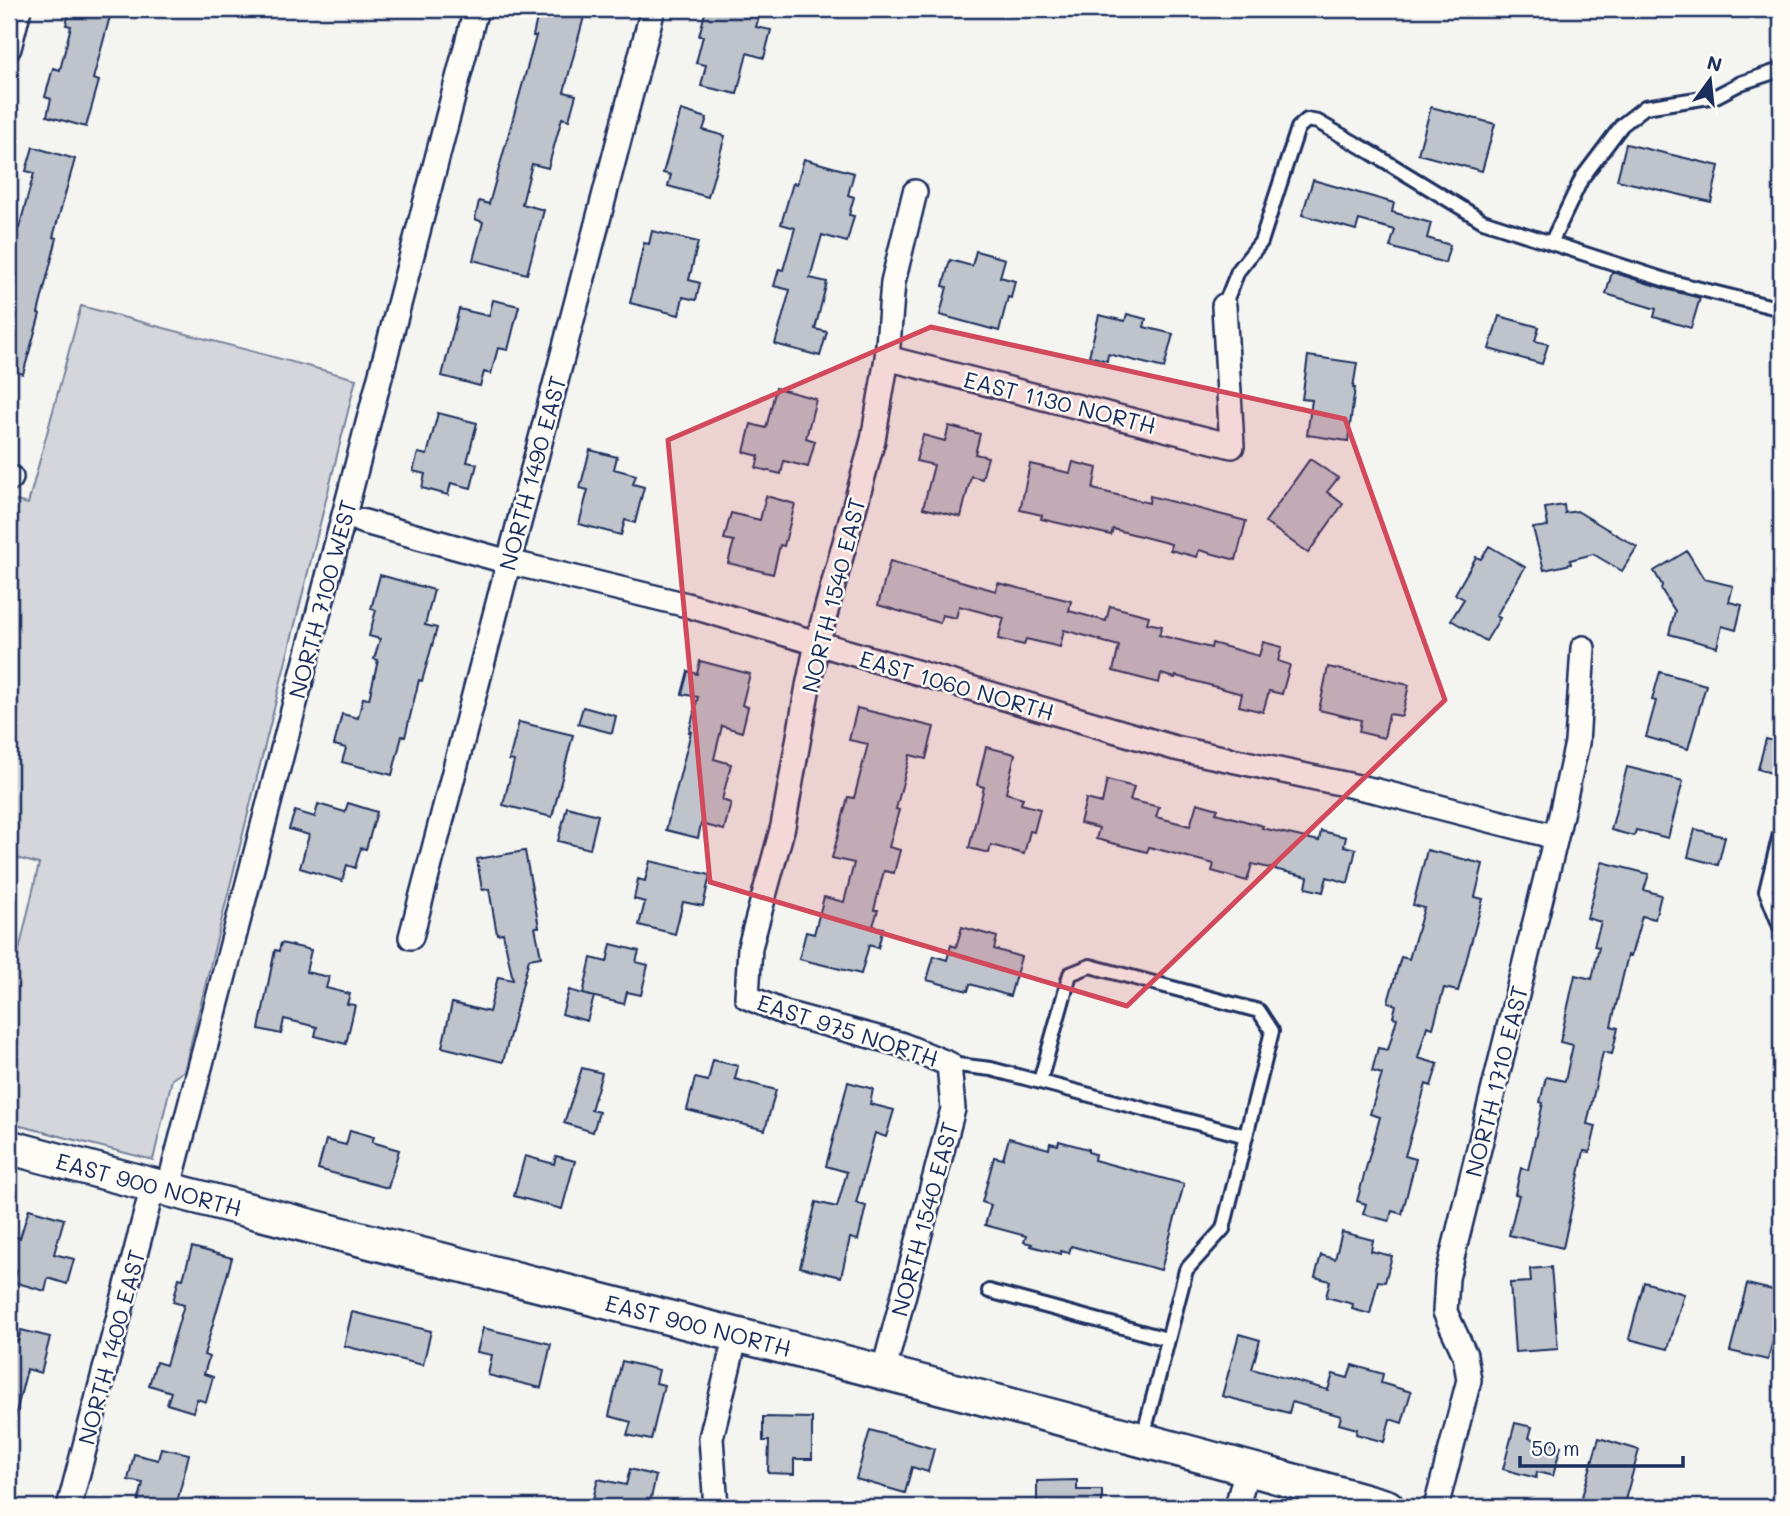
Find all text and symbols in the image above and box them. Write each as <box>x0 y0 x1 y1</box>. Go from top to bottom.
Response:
north arrow <box>1674 46 1744 116</box>
text: N <box>1704 49 1725 77</box>
street label: EAST 1130 NORTH <box>961 364 1159 440</box>
street label: NORTH 1490 EAST <box>492 372 572 574</box>
street label: NORTH 1540 EAST <box>794 494 872 696</box>
street label: NORTH 7100 WEST <box>281 496 363 702</box>
street label: EAST 1060 NORTH <box>856 643 1058 727</box>
street label: NORTH 1710 EAST <box>1458 982 1534 1180</box>
street label: EAST 975 NORTH <box>754 987 942 1073</box>
street label: NORTH 1540 EAST <box>884 1118 964 1320</box>
street label: EAST 900 NORTH <box>53 1145 245 1223</box>
street label: NORTH 1400 EAST <box>71 1246 151 1448</box>
street label: EAST 900 NORTH <box>602 1287 795 1363</box>
scale bar <box>1520 1425 1683 1469</box>
text: 50 m <box>1531 1434 1580 1461</box>

